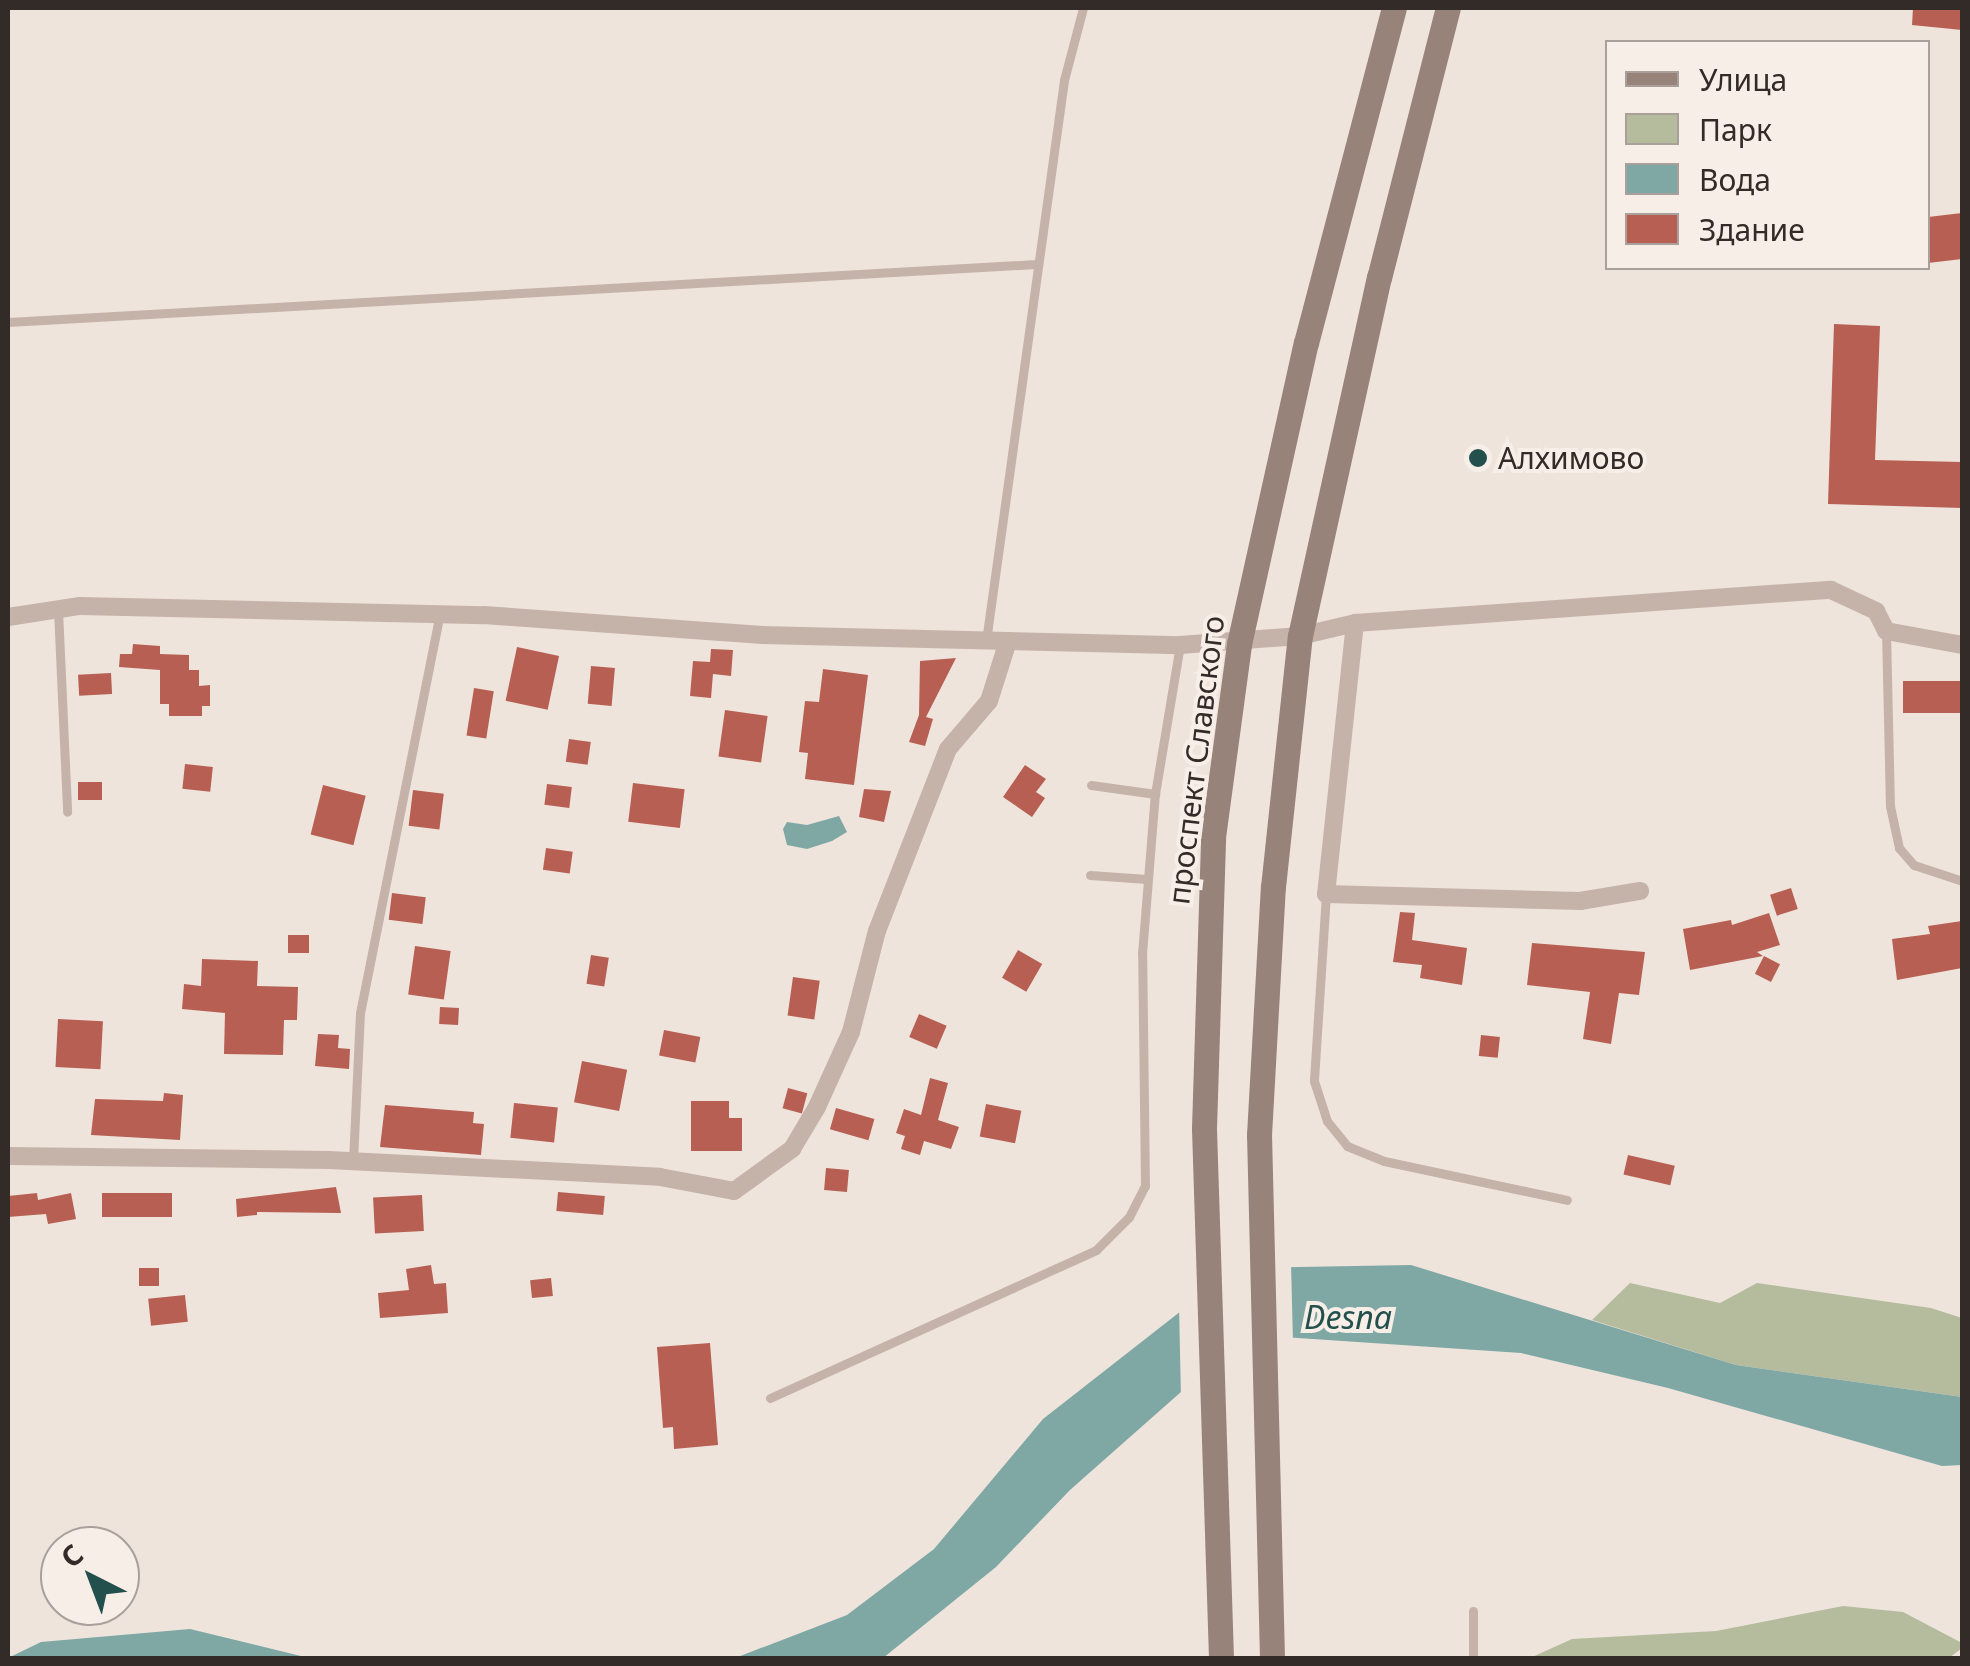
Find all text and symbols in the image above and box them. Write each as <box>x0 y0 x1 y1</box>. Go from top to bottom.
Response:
legend <box>1605 40 1930 270</box>
text: Улица <box>1699 59 1787 100</box>
text: Парк <box>1699 109 1772 150</box>
text: Вода <box>1699 159 1771 200</box>
text: Здание <box>1699 209 1805 250</box>
place label: Алхимово <box>1498 440 1644 476</box>
marker: Алхимово <box>1467 447 1489 469</box>
street label: проспект Славского <box>1160 614 1232 906</box>
water label: Desna <box>1304 1298 1392 1336</box>
north arrow <box>40 1526 140 1626</box>
text: С <box>52 1535 91 1575</box>

